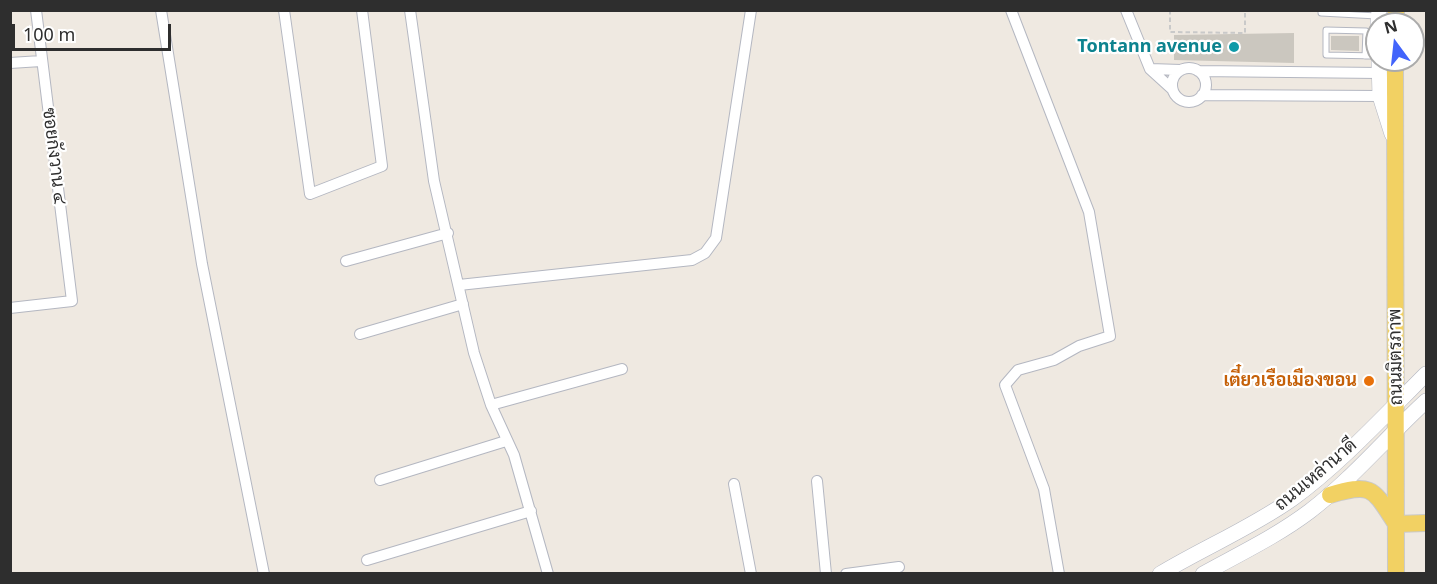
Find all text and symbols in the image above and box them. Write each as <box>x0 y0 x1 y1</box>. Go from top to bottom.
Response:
scale bar <box>15 12 174 50</box>
north arrow <box>1365 12 1425 72</box>
text: N <box>1382 14 1400 39</box>
text: 100 m <box>23 22 75 46</box>
place label: Tontann avenue <box>1077 36 1222 58</box>
marker: Tontann avenue <box>1227 40 1241 54</box>
street label: ซอยกังวาน ๔ <box>37 107 71 205</box>
street label: ถนนมิตรภาพ <box>1384 308 1408 406</box>
place label: เตี๋ยวเรือเมืองขอน <box>1223 370 1357 392</box>
marker: เตี๋ยวเรือเมืองขอน <box>1362 374 1376 388</box>
street label: ถนนเหล่านาดี <box>1271 434 1361 516</box>

